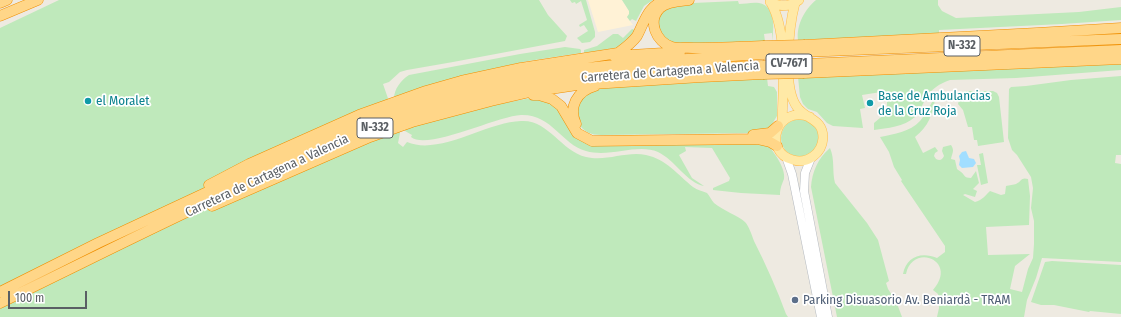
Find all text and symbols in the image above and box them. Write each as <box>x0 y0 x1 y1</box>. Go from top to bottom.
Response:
road number: N-332 <box>944 36 980 56</box>
road number: CV-7671 <box>766 54 812 74</box>
street label: Carretera de Cartagena a Valencia <box>580 58 760 86</box>
place label: Base de Ambulancias de la Cruz Roja <box>878 88 991 119</box>
place label: el Moralet <box>96 93 149 109</box>
marker: el Moralet <box>83 96 93 106</box>
marker: Base de Ambulancias de la Cruz Roja <box>865 98 875 108</box>
road number: N-332 <box>357 118 393 138</box>
street label: Carretera de Cartagena a Valencia <box>183 131 351 221</box>
scale bar <box>10 283 89 309</box>
text: 100 m <box>15 291 44 305</box>
place label: Parking Disuasorio Av. Beniardà - TRAM <box>803 292 1010 308</box>
marker: Parking Disuasorio Av. Beniardà - TRAM <box>790 295 800 305</box>

